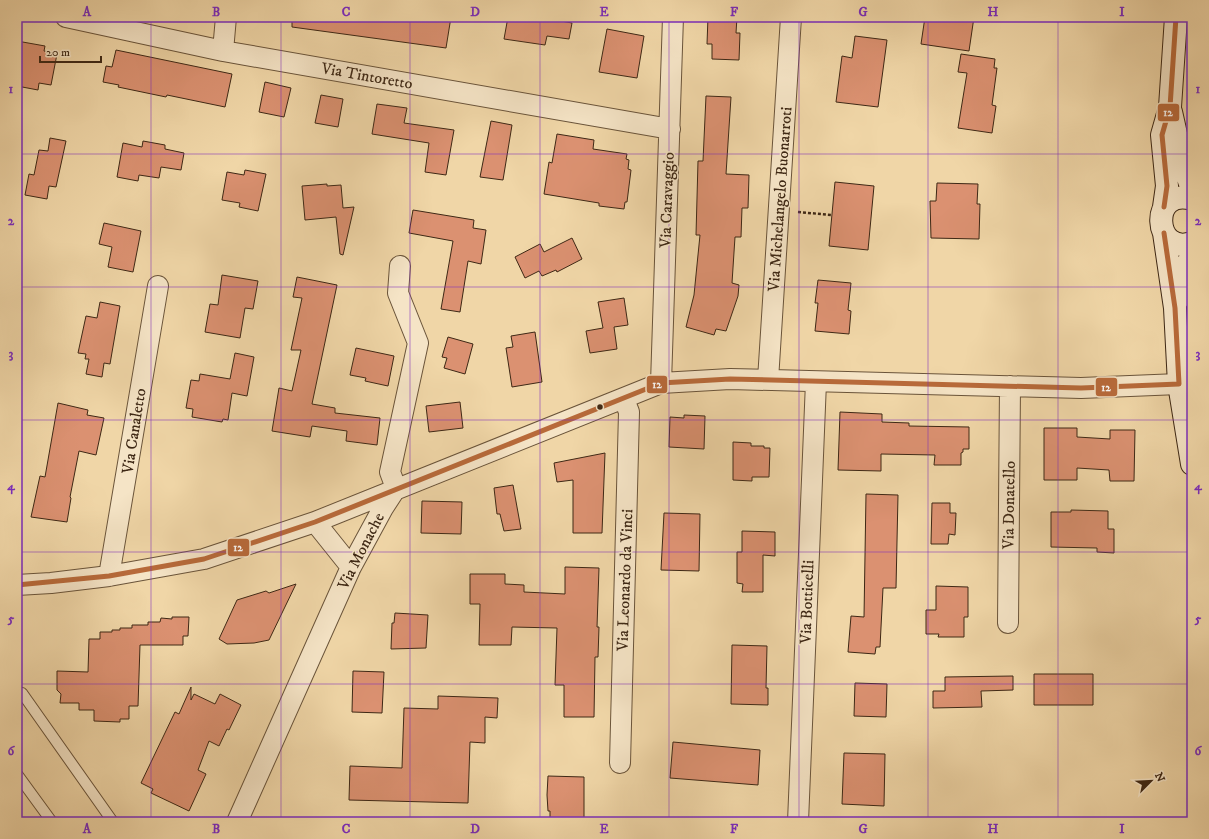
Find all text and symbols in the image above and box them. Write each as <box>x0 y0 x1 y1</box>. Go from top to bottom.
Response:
text: A <box>82 4 92 20</box>
text: B <box>212 4 220 20</box>
text: C <box>342 4 351 20</box>
text: D <box>470 4 480 20</box>
text: E <box>599 4 609 20</box>
text: F <box>730 4 739 20</box>
text: G <box>858 4 868 20</box>
text: H <box>988 4 999 20</box>
text: I <box>1119 4 1125 20</box>
scale bar <box>40 38 101 64</box>
text: 20 m <box>46 45 70 60</box>
street label: Via Tintoretto <box>319 58 414 94</box>
text: 1 <box>9 81 14 97</box>
text: 1 <box>1196 81 1201 97</box>
line badge: 12 <box>1157 103 1180 122</box>
street label: Via Michelangelo Buonarroti <box>764 106 796 293</box>
text: 12 <box>1163 106 1173 120</box>
street label: Via Caravaggio <box>655 152 679 249</box>
text: 2 <box>8 213 15 229</box>
text: 2 <box>1195 213 1202 229</box>
text: 3 <box>9 346 14 362</box>
text: 3 <box>1196 346 1201 362</box>
line badge: 12 <box>646 375 668 394</box>
line badge: 12 <box>1095 377 1118 397</box>
text: 12 <box>652 378 662 392</box>
text: 12 <box>1101 381 1111 395</box>
street label: Via Canaletto <box>117 387 151 476</box>
unlabelled marker <box>595 402 605 412</box>
street label: Via Donatello <box>998 460 1020 550</box>
text: 4 <box>6 478 15 495</box>
text: 4 <box>1193 478 1202 495</box>
street label: Via Monache <box>333 509 389 594</box>
street label: Via Leonardo da Vinci <box>612 509 637 652</box>
line badge: 12 <box>227 538 250 557</box>
text: 12 <box>233 541 243 555</box>
street label: Via Botticelli <box>796 560 818 645</box>
text: 5 <box>7 611 15 627</box>
text: 5 <box>1194 611 1202 627</box>
text: 6 <box>8 743 16 759</box>
text: 6 <box>1195 743 1203 759</box>
north arrow <box>1131 761 1171 801</box>
text: N <box>1151 770 1167 784</box>
text: A <box>82 821 92 837</box>
text: B <box>212 821 220 837</box>
text: C <box>342 821 351 837</box>
text: D <box>470 821 480 837</box>
text: E <box>599 821 609 837</box>
text: F <box>730 821 739 837</box>
text: G <box>858 821 868 837</box>
text: H <box>988 821 999 837</box>
text: I <box>1119 821 1125 837</box>

